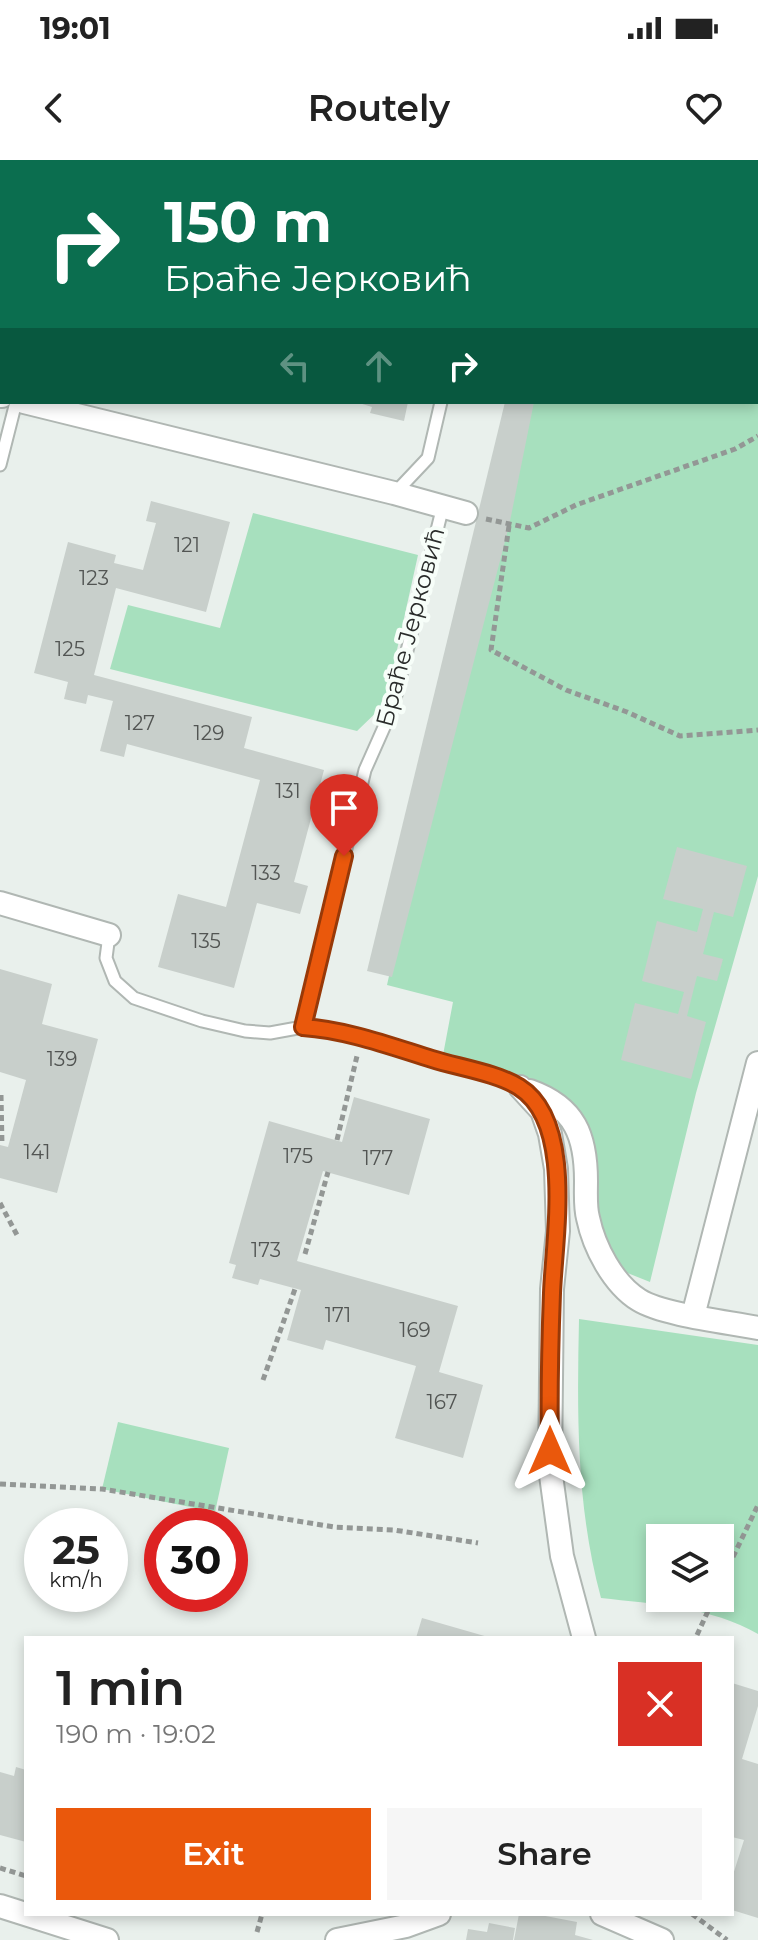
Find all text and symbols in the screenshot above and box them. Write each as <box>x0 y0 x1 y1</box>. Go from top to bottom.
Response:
text: 19:01 <box>40 10 111 47</box>
icon: back <box>32 86 76 130</box>
text: Routely <box>308 86 450 130</box>
icon: heart <box>682 86 726 130</box>
text: 150 m <box>164 188 332 256</box>
icon: right <box>32 192 136 296</box>
text: Браће Јерковић <box>164 256 471 300</box>
icon: left <box>273 344 317 388</box>
icon: ahead <box>357 344 401 388</box>
icon: right <box>441 344 485 388</box>
street label: Браће Јерковић <box>369 524 451 730</box>
house number: 121 <box>174 533 200 557</box>
house number: 123 <box>79 566 109 590</box>
house number: 125 <box>55 637 85 661</box>
house number: 127 <box>125 711 155 735</box>
house number: 129 <box>194 721 224 745</box>
pin <box>310 774 378 856</box>
house number: 131 <box>275 779 301 803</box>
icon: arrive <box>322 786 366 830</box>
house number: 133 <box>251 861 281 885</box>
house number: 135 <box>191 929 221 953</box>
house number: 139 <box>47 1047 77 1071</box>
house number: 141 <box>23 1140 51 1164</box>
house number: 175 <box>283 1144 313 1168</box>
house number: 177 <box>363 1146 393 1170</box>
house number: 173 <box>251 1238 281 1262</box>
house number: 171 <box>325 1303 351 1327</box>
house number: 169 <box>399 1318 431 1342</box>
house number: 167 <box>426 1390 458 1414</box>
position arrow <box>508 1409 592 1493</box>
speed limit sign: 30 <box>144 1508 248 1612</box>
map controls <box>646 1524 734 1612</box>
button: layers <box>646 1524 734 1612</box>
text: 25 <box>52 1525 100 1574</box>
text: km/h <box>49 1568 103 1592</box>
text: 1 min <box>56 1659 185 1717</box>
button: close <box>618 1662 702 1746</box>
text: 190 m · 19:02 <box>56 1718 216 1750</box>
button: Exit <box>56 1808 371 1900</box>
button: Share <box>387 1808 702 1900</box>

